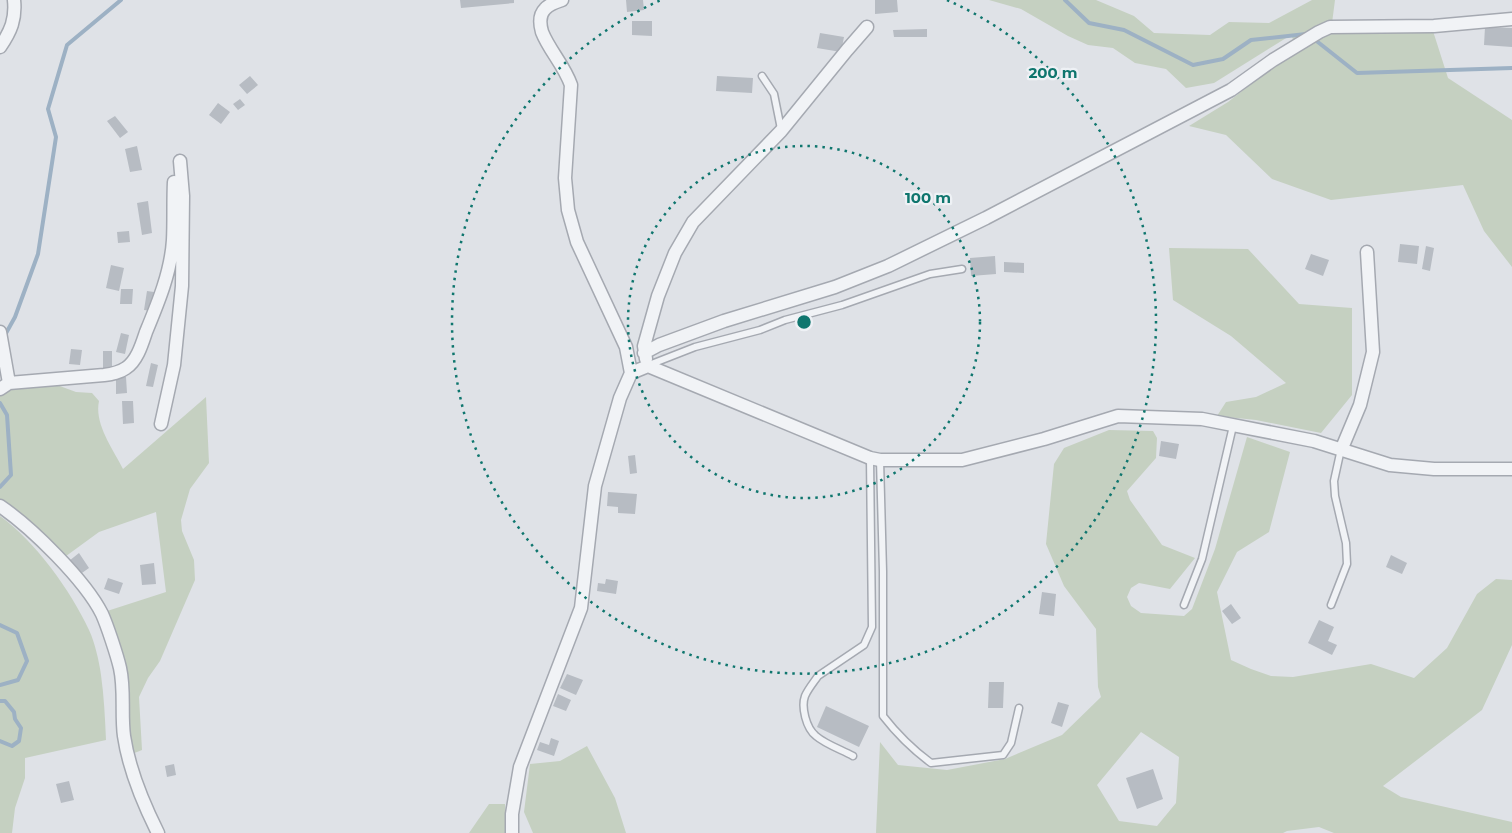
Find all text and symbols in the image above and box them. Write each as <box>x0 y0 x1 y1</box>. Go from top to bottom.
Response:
text: 200 m <box>1028 63 1078 82</box>
text: 100 m <box>905 188 951 207</box>
centre of rings <box>795 313 813 331</box>

